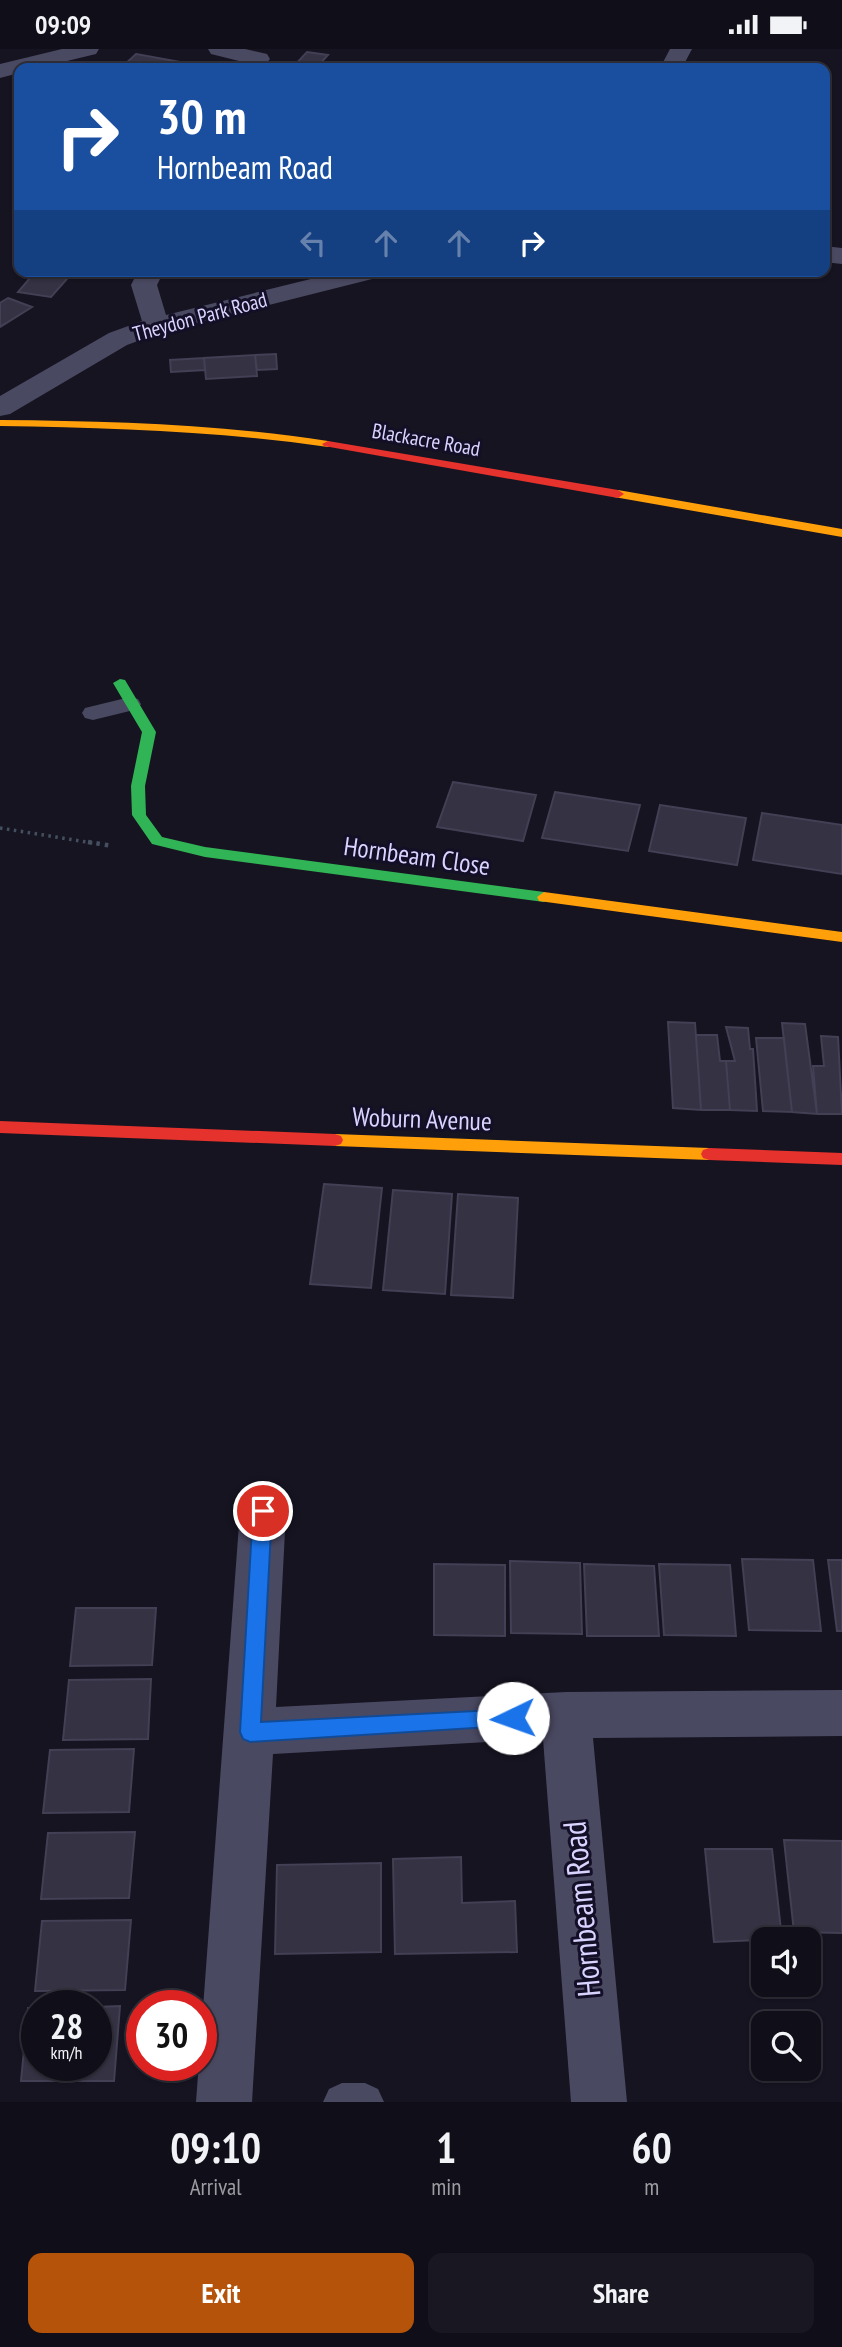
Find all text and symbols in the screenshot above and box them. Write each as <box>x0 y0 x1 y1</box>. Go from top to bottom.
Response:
text: 09:09 <box>35 8 91 41</box>
text: 30 m <box>157 84 246 148</box>
icon: right <box>42 91 133 182</box>
text: Hornbeam Road <box>157 146 333 188</box>
icon: left <box>294 224 332 262</box>
icon: ahead <box>367 224 405 262</box>
icon: ahead <box>440 224 478 262</box>
icon: right <box>513 224 551 262</box>
street label: Theydon Park Road <box>130 286 270 347</box>
street label: Blackacre Road <box>370 417 482 462</box>
street label: Hornbeam Close <box>342 829 492 882</box>
street label: Woburn Avenue <box>352 1100 492 1137</box>
pin <box>233 1481 293 1541</box>
icon: arrive <box>244 1492 282 1530</box>
position arrow <box>476 1681 550 1755</box>
street label: Hornbeam Road <box>552 1820 610 1999</box>
map controls <box>751 1927 821 2081</box>
button: sound <box>751 1927 821 1997</box>
speed limit sign: 30 <box>126 1990 217 2081</box>
text: 28 <box>50 2003 83 2049</box>
button: search <box>751 2011 821 2081</box>
text: km/h <box>51 2041 82 2064</box>
text: 09:10 <box>170 2120 261 2175</box>
text: 1 <box>436 2120 456 2175</box>
text: 60 <box>632 2120 672 2175</box>
text: Arrival <box>190 2172 242 2201</box>
text: min <box>431 2172 461 2201</box>
text: m <box>644 2172 659 2201</box>
button: Exit <box>28 2253 414 2333</box>
button: Share <box>428 2253 814 2333</box>

